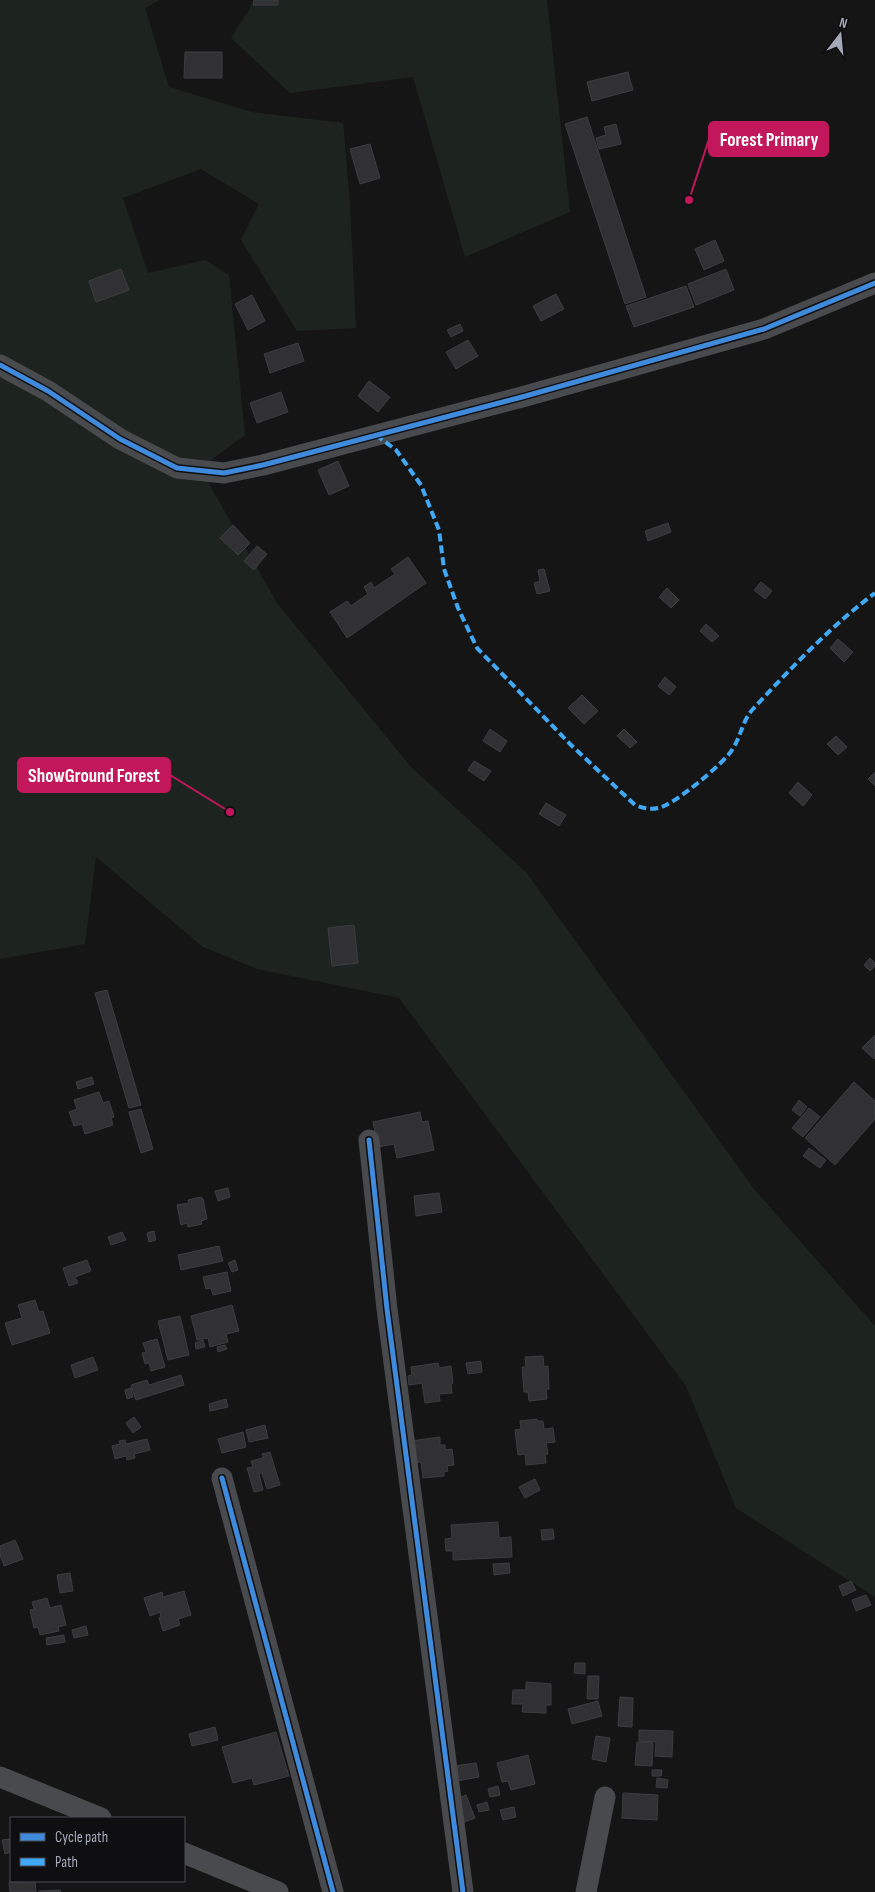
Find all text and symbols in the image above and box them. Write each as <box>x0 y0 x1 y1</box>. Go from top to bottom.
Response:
north arrow <box>815 10 865 60</box>
text: N <box>838 14 849 32</box>
callout: Forest Primary <box>709 122 828 156</box>
text: Forest Primary <box>720 129 818 152</box>
callout: ShowGround Forest <box>18 758 170 792</box>
text: ShowGround Forest <box>28 765 160 788</box>
legend <box>10 1817 185 1882</box>
text: Cycle path <box>55 1828 108 1847</box>
text: Path <box>55 1853 78 1872</box>

